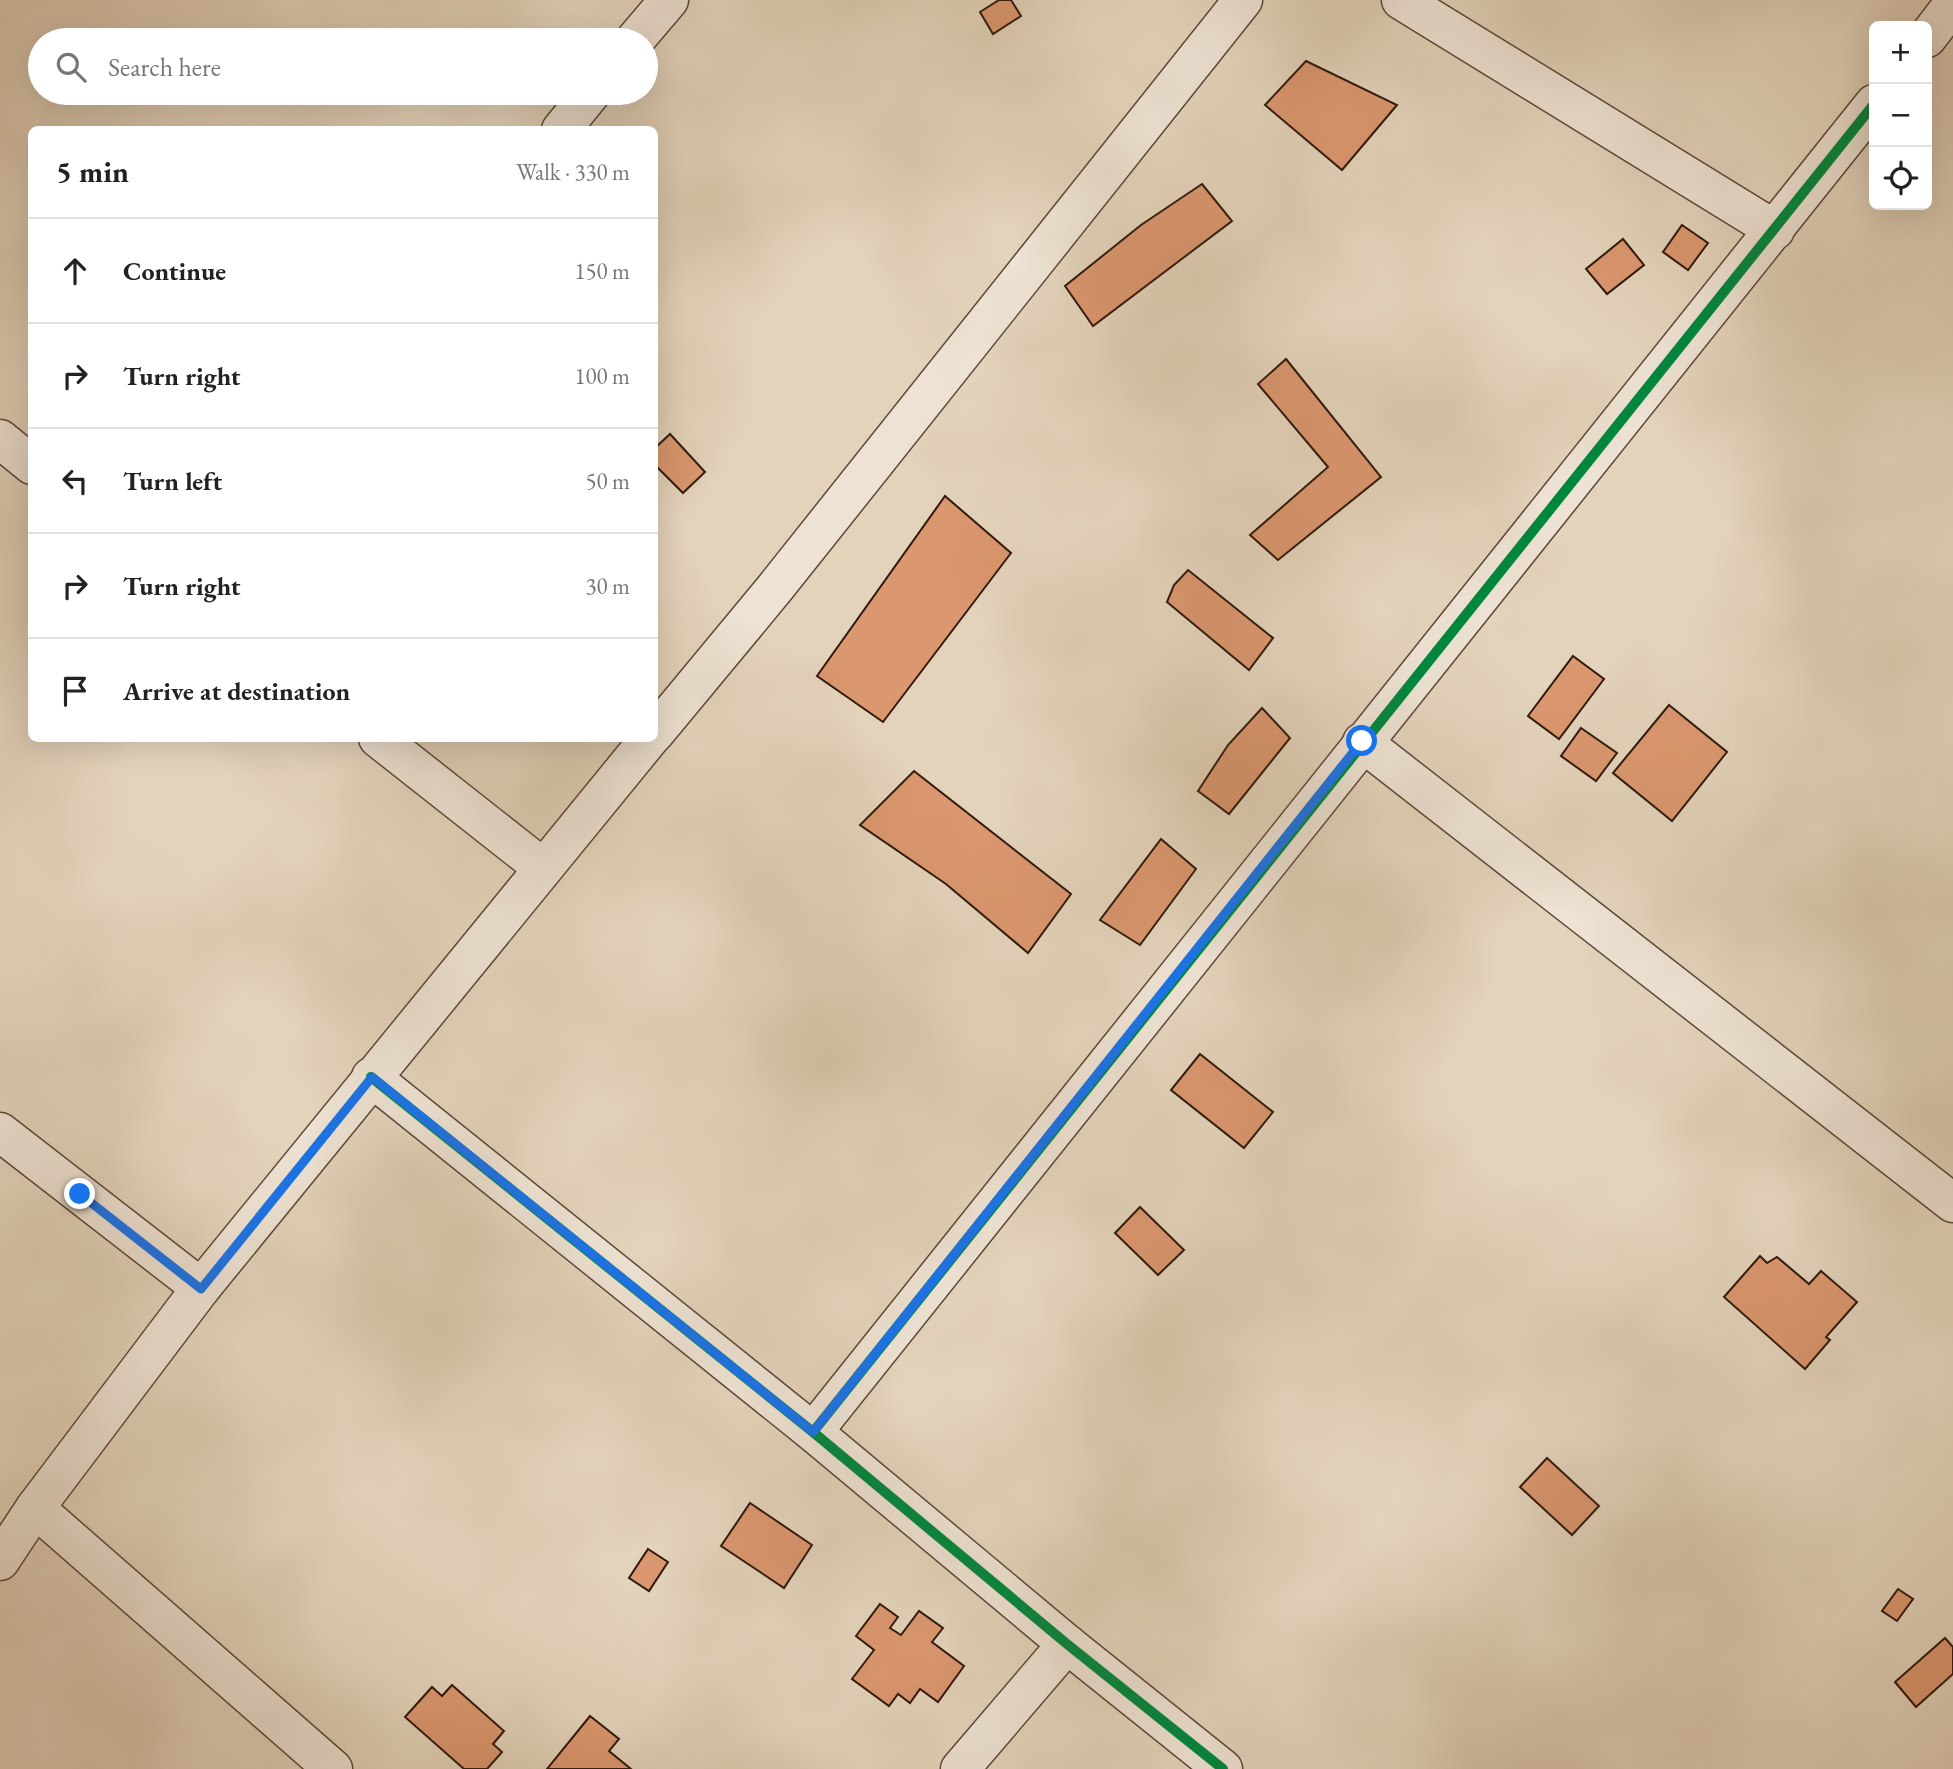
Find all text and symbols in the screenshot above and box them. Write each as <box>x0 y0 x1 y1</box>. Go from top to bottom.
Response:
map controls <box>1869 21 1932 210</box>
button: + <box>1869 21 1932 84</box>
search box <box>28 28 658 105</box>
icon: search <box>52 48 90 86</box>
text: Search here <box>108 50 221 84</box>
button: − <box>1869 84 1932 147</box>
button: locate <box>1869 147 1932 210</box>
text: 5 min <box>56 152 129 191</box>
text: Walk · 330 m <box>516 157 630 187</box>
icon: ahead <box>56 252 94 290</box>
text: Continue <box>123 254 226 288</box>
text: 150 m <box>574 256 630 286</box>
icon: right <box>56 357 94 395</box>
text: Turn right <box>123 359 241 393</box>
text: 100 m <box>574 361 630 391</box>
icon: left <box>56 462 94 500</box>
text: Turn left <box>123 464 222 498</box>
text: 50 m <box>585 466 630 496</box>
icon: right <box>56 567 94 605</box>
text: Turn right <box>123 569 241 603</box>
text: 30 m <box>585 571 630 601</box>
icon: arrive <box>56 672 94 710</box>
text: Arrive at destination <box>123 674 350 708</box>
route start <box>1346 725 1377 756</box>
route end <box>64 1178 95 1209</box>

